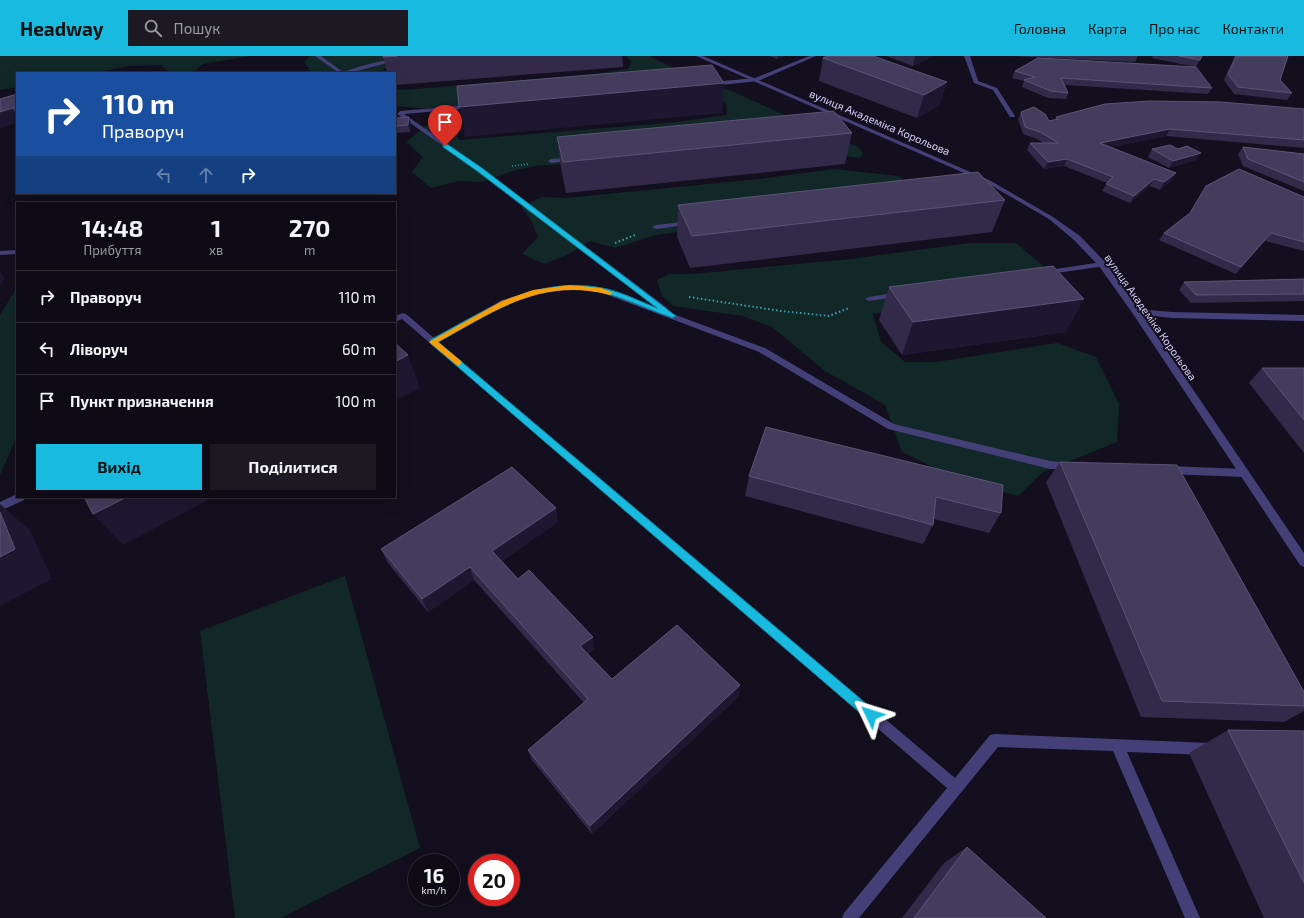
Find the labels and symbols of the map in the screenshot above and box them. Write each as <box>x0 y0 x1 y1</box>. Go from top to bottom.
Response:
street label: вулиця Академіка Корольова <box>807 86 952 158</box>
pin <box>428 105 462 146</box>
street label: вулиця Академіка Корольова <box>1101 251 1200 383</box>
position arrow <box>850 694 892 736</box>
speed limit sign: 20 <box>468 854 520 906</box>

